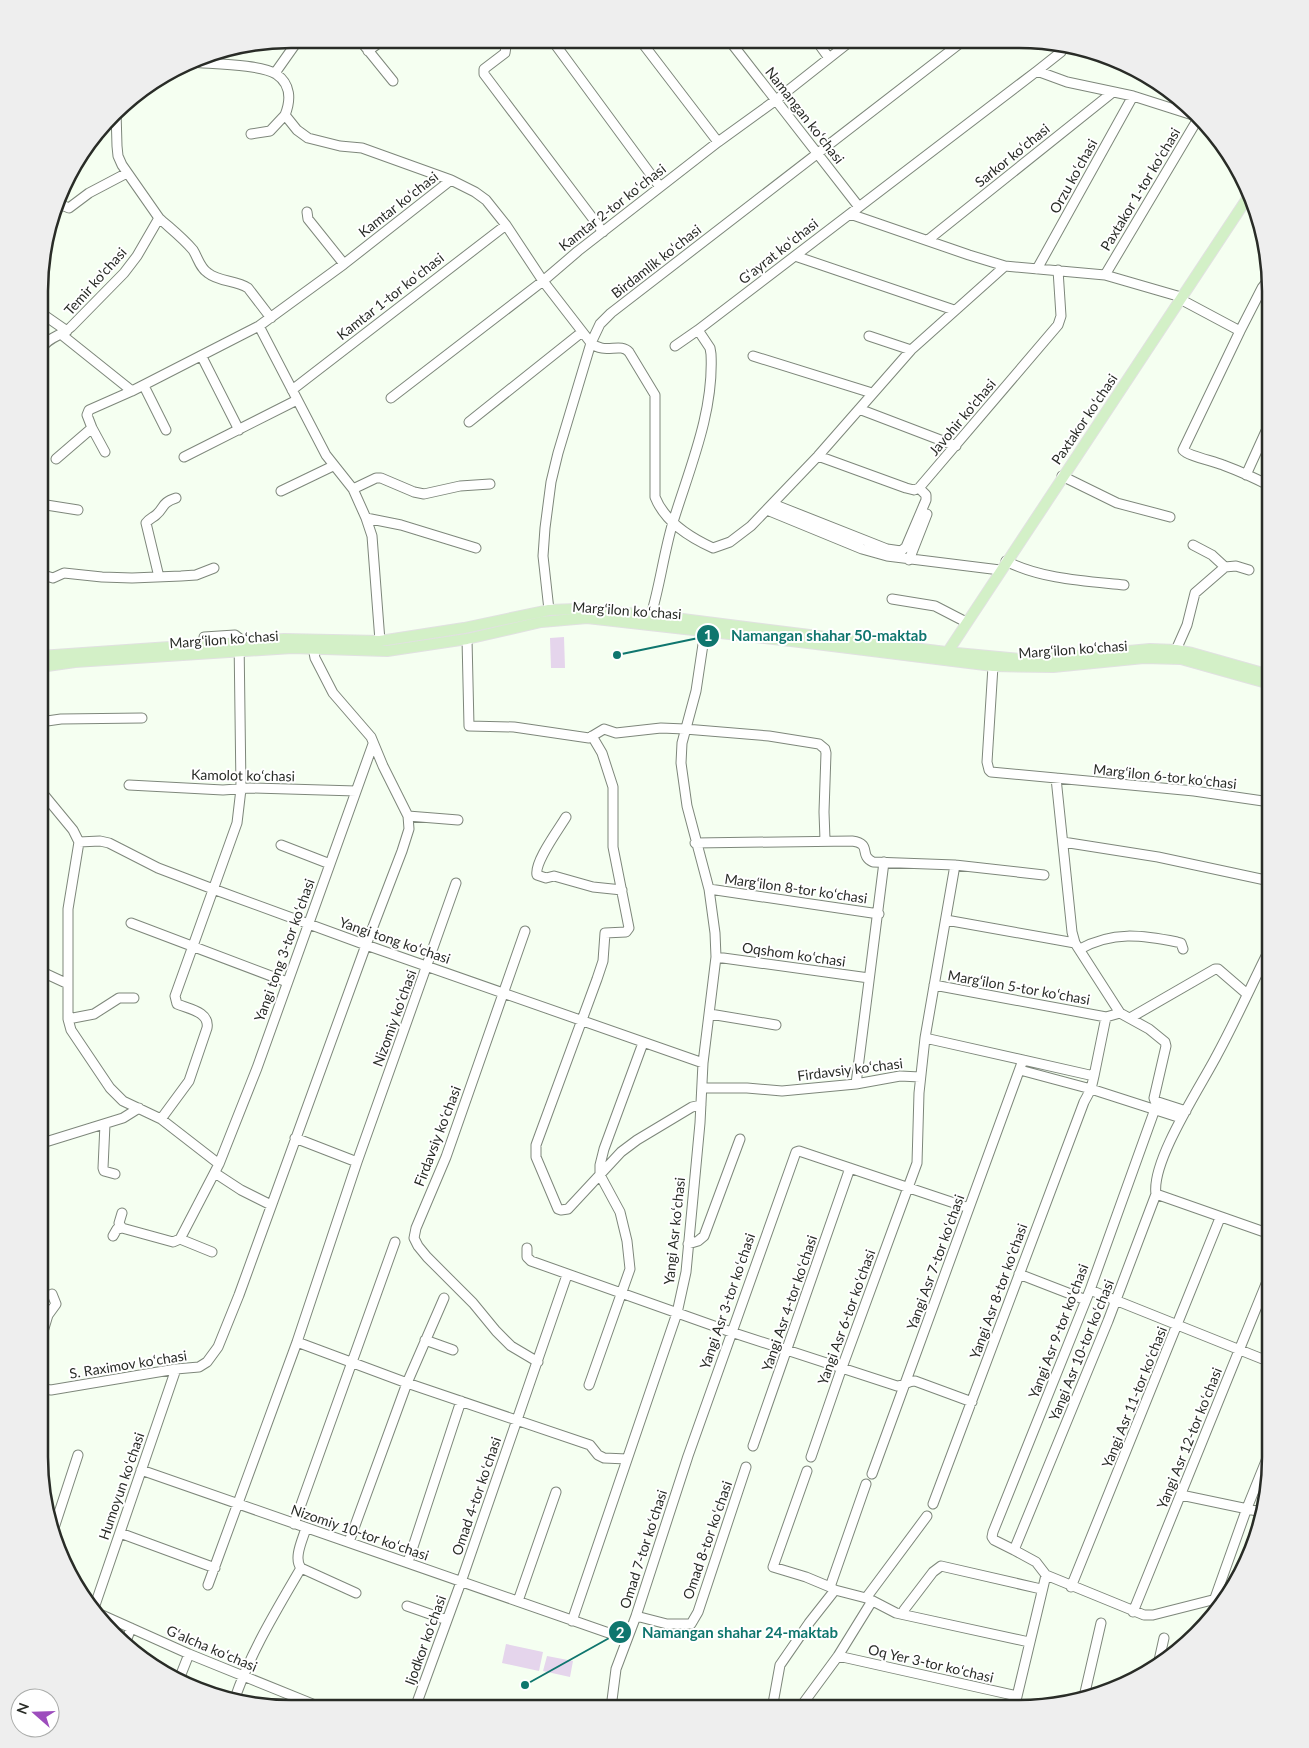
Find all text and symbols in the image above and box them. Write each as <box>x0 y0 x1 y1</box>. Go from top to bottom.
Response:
street label: Namangan koʻchasi <box>762 63 848 167</box>
street label: Sarkor koʻchasi <box>971 120 1053 190</box>
street label: Paxtakor 1-tor koʻchasi <box>1097 125 1183 253</box>
street label: Orzu koʻchasi <box>1046 136 1100 216</box>
street label: Kamtar 2-tor koʻchasi <box>555 160 669 254</box>
street label: Kamtar koʻchasi <box>355 168 441 240</box>
street label: Gʻayrat koʻchasi <box>735 215 821 287</box>
street label: Birdamlik koʻchasi <box>608 221 704 301</box>
street label: Temir ko'chasi <box>60 244 130 318</box>
street label: Kamtar 1-tor koʻchasi <box>333 249 447 343</box>
street label: Paxtakor koʻchasi <box>1047 370 1121 468</box>
street label: Javohir ko'chasi <box>925 375 999 459</box>
street label: Margʻilon koʻchasi <box>572 598 682 622</box>
callout: Namangan shahar 50-maktab <box>696 621 937 651</box>
text: 1 <box>704 626 712 644</box>
text: Namangan shahar 50-maktab <box>731 626 927 644</box>
street label: Margʻilon koʻchasi <box>169 627 279 651</box>
street label: Margʻilon koʻchasi <box>1018 637 1128 661</box>
street label: Margʻilon 6-tor koʻchasi <box>1092 760 1238 792</box>
street label: Kamolot koʻchasi <box>191 766 295 784</box>
street label: Margʻilon 8-tor koʻchasi <box>723 870 869 906</box>
street label: Yangi tong 3-tor koʻchasi <box>250 876 318 1024</box>
street label: Yangi tong koʻchasi <box>337 913 453 967</box>
street label: Oqshom koʻchasi <box>741 938 847 970</box>
street label: Margʻilon 5-tor koʻchasi <box>947 966 1091 1008</box>
street label: Nizomiy koʻchasi <box>369 967 419 1069</box>
street label: Firdavsiy koʻchasi <box>796 1054 904 1084</box>
street label: Firdavsiy koʻchasi <box>410 1083 464 1189</box>
street label: Yangi Asr koʻchasi <box>660 1176 688 1286</box>
street label: Yangi Asr 7-tor koʻchasi <box>903 1192 967 1332</box>
street label: Yangi Asr 8-tor koʻchasi <box>966 1221 1030 1361</box>
street label: Yangi Asr 3-tor koʻchasi <box>696 1231 758 1371</box>
street label: Yangi Asr 4-tor koʻchasi <box>758 1233 820 1373</box>
street label: Yangi Asr 6-tor koʻchasi <box>814 1247 878 1387</box>
street label: Yangi Asr 9-tor koʻchasi <box>1024 1261 1092 1401</box>
street label: Yangi Asr 10-tor koʻchasi <box>1045 1277 1117 1423</box>
street label: Yangi Asr 11-tor koʻchasi <box>1098 1324 1170 1470</box>
street label: S. Raximov koʻchasi <box>68 1346 188 1382</box>
street label: Yangi Asr 12-tor koʻchasi <box>1153 1365 1225 1511</box>
street label: Humoyun koʻchasi <box>95 1430 147 1542</box>
street label: Omad 4-tor koʻchasi <box>448 1435 504 1557</box>
street label: Omad 8-tor koʻchasi <box>679 1479 735 1601</box>
street label: Omad 7-tor koʻchasi <box>616 1487 670 1611</box>
street label: Nizomiy 10-tor koʻchasi <box>289 1500 431 1564</box>
street label: Ijodkor koʻchasi <box>401 1593 449 1687</box>
callout: Namangan shahar 24-maktab <box>607 1617 848 1647</box>
street label: Gʻalcha koʻchasi <box>164 1621 260 1675</box>
text: 2 <box>616 1623 625 1641</box>
text: Namangan shahar 24-maktab <box>642 1623 838 1641</box>
street label: Oq Yer 3-tor koʻchasi <box>867 1640 995 1686</box>
north arrow <box>10 1688 60 1738</box>
text: N <box>12 1700 32 1716</box>

